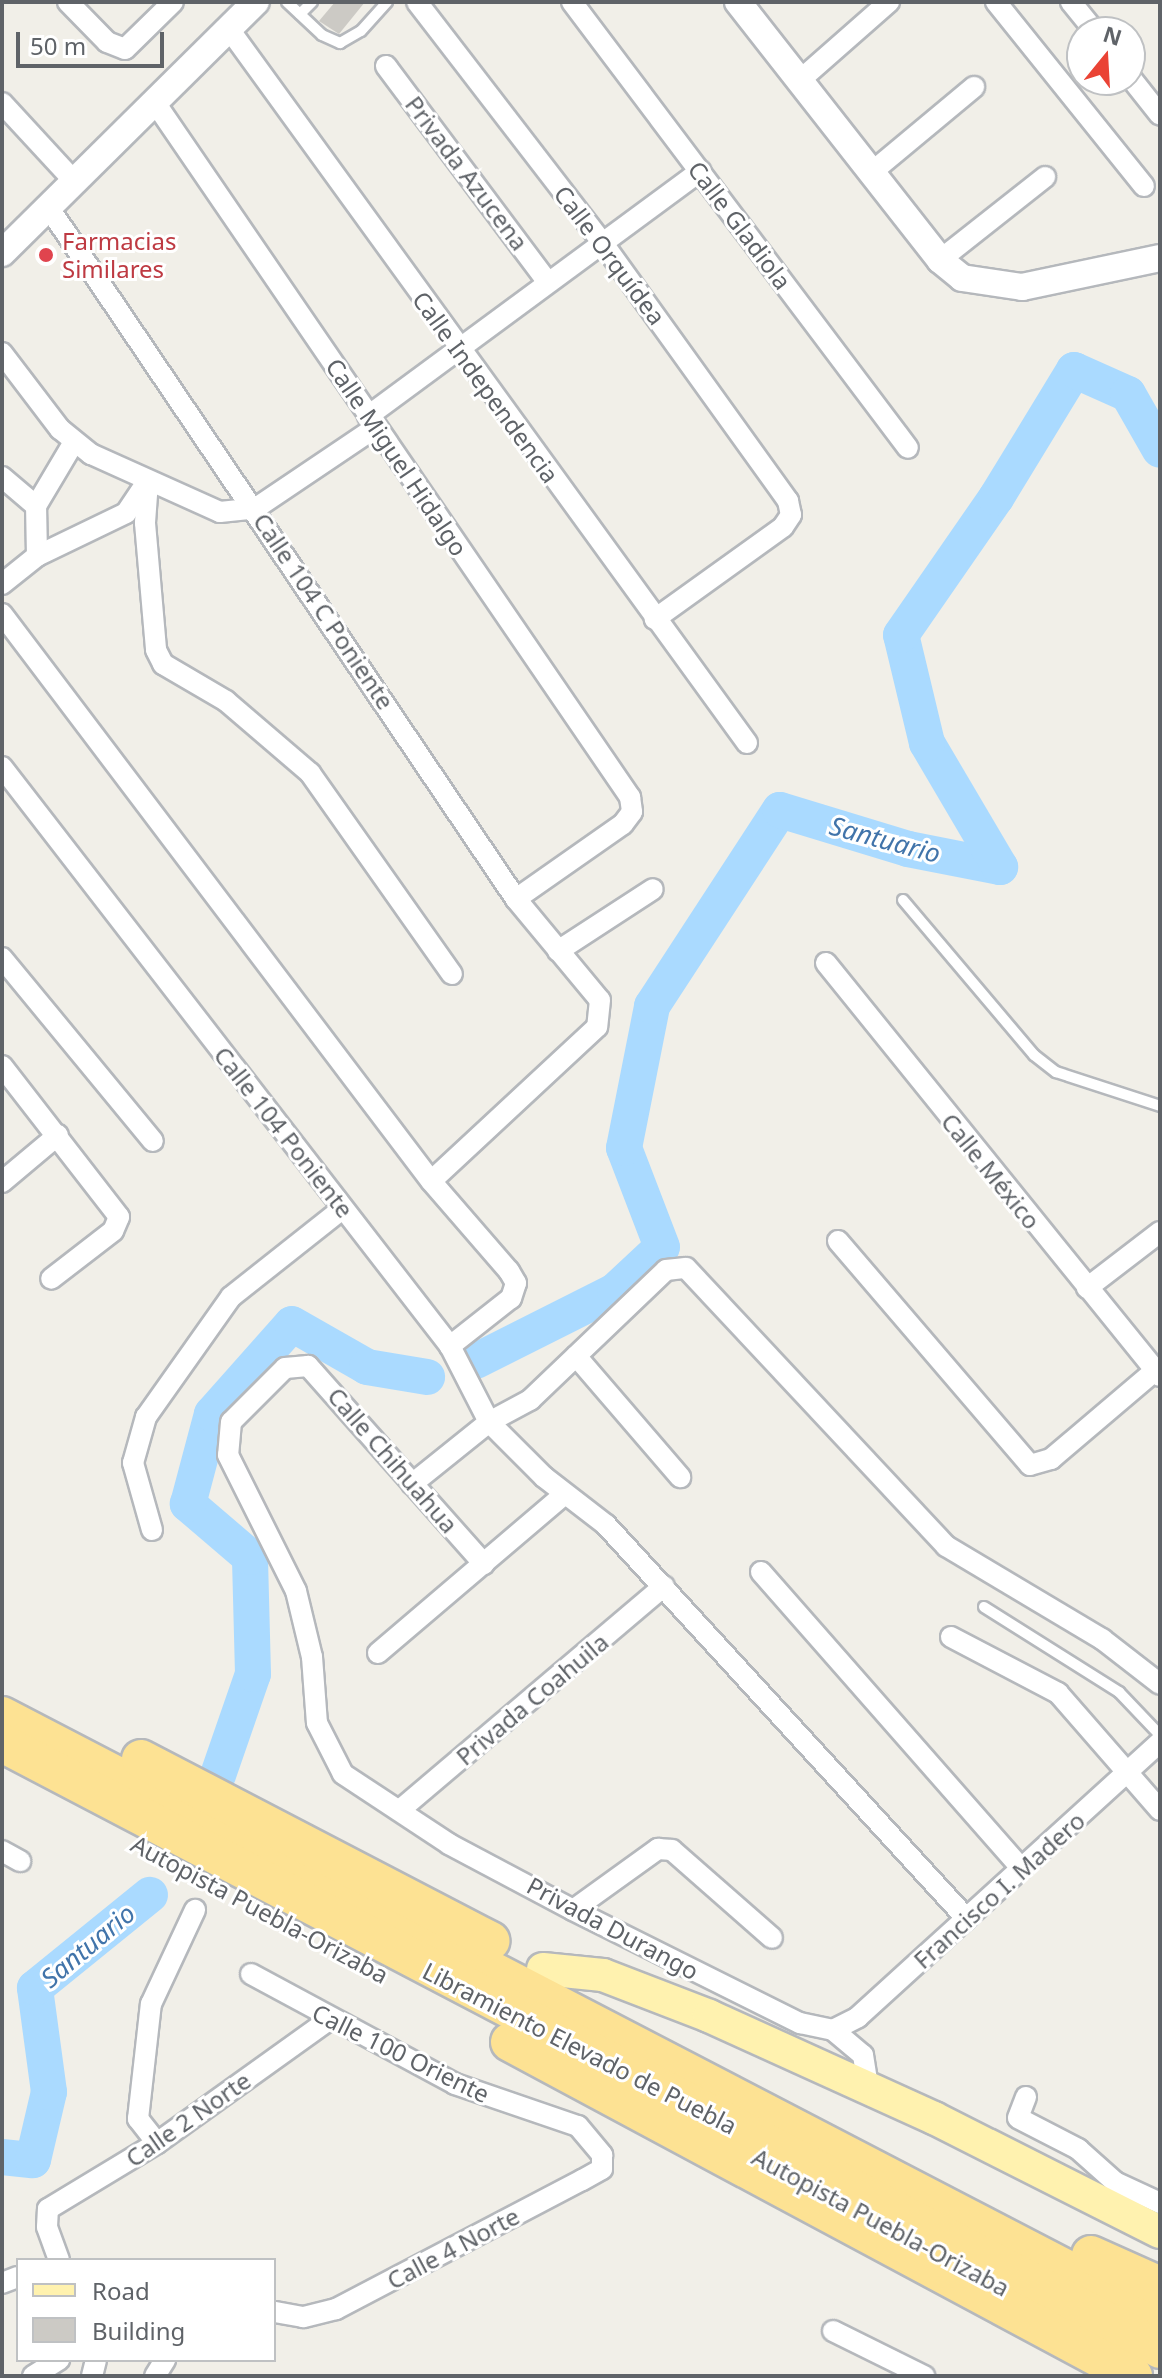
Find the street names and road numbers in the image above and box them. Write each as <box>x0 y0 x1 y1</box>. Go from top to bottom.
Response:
street label: Privada Azucena <box>400 90 534 256</box>
street label: Calle Gladiola <box>682 155 798 295</box>
street label: Calle Orquídea <box>548 180 672 330</box>
street label: Calle Independencia <box>407 286 565 488</box>
street label: Calle Miguel Hidalgo <box>320 353 474 561</box>
street label: Calle 104 C Poniente <box>248 508 400 714</box>
street label: Calle 104 Poniente <box>208 1041 360 1223</box>
street label: Calle México <box>936 1107 1046 1235</box>
street label: Calle Chihuahua <box>322 1381 464 1539</box>
street label: Privada Coahuila <box>450 1627 614 1771</box>
street label: Francisco I. Madero <box>908 1806 1090 1974</box>
street label: Autopista Puebla-Orizaba <box>127 1829 393 1989</box>
street label: Privada Durango <box>522 1871 704 1985</box>
street label: Libramiento Elevado de Puebla <box>418 1956 742 2140</box>
street label: Calle 100 Oriente <box>308 1998 494 2108</box>
street label: Calle 2 Norte <box>120 2065 256 2173</box>
street label: Autopista Puebla-Orizaba <box>748 2142 1014 2302</box>
street label: Calle 4 Norte <box>382 2201 524 2295</box>

